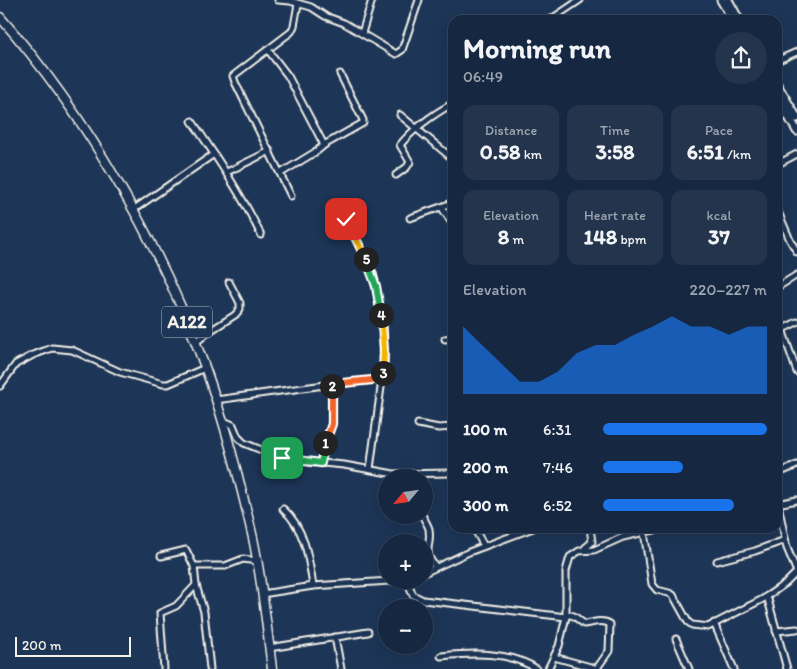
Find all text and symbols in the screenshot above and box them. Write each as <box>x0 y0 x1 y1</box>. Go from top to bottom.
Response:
text: Morning run <box>463 31 611 65</box>
button: share <box>715 32 767 84</box>
text: 06:49 <box>463 67 503 86</box>
text: Distance <box>485 122 537 139</box>
text: Time <box>600 122 630 139</box>
text: Pace <box>705 122 733 139</box>
text: 0.58 <box>480 139 520 164</box>
text: 3:58 <box>595 139 635 164</box>
text: 6:51 <box>687 139 724 164</box>
text: km <box>520 146 542 163</box>
text: /km <box>724 146 751 163</box>
pin <box>325 198 367 240</box>
icon: check <box>332 205 360 233</box>
text: Elevation <box>483 207 539 224</box>
text: Heart rate <box>584 207 646 224</box>
text: kcal <box>707 207 731 224</box>
text: 8 <box>498 224 509 249</box>
text: 148 <box>584 224 617 249</box>
text: 37 <box>708 224 730 249</box>
text: m <box>509 231 524 248</box>
text: bpm <box>617 231 647 248</box>
pin: 5 <box>354 246 378 272</box>
text: 5 <box>363 251 370 268</box>
text: Elevation <box>463 280 527 299</box>
text: 220–227 m <box>690 280 767 299</box>
pin: 4 <box>368 302 394 328</box>
road number: A122 <box>162 306 212 338</box>
text: 4 <box>377 307 386 324</box>
pin: 3 <box>370 360 396 386</box>
text: 3 <box>380 365 387 382</box>
pin: 2 <box>320 374 344 398</box>
text: 2 <box>329 378 336 395</box>
text: 100 m <box>463 420 507 439</box>
text: 6:31 <box>543 420 572 439</box>
pin: 1 <box>312 430 338 456</box>
text: 1 <box>322 435 329 452</box>
pin <box>261 437 303 479</box>
icon: arrive <box>268 444 296 472</box>
text: 200 m <box>463 458 508 477</box>
text: 7:46 <box>543 458 573 477</box>
north arrow <box>378 469 432 524</box>
map controls <box>378 469 433 654</box>
text: 300 m <box>463 496 509 515</box>
text: 6:52 <box>543 496 572 515</box>
button: + <box>378 534 433 589</box>
button: − <box>378 599 433 654</box>
scale bar <box>15 634 131 657</box>
text: 200 m <box>22 637 62 654</box>

